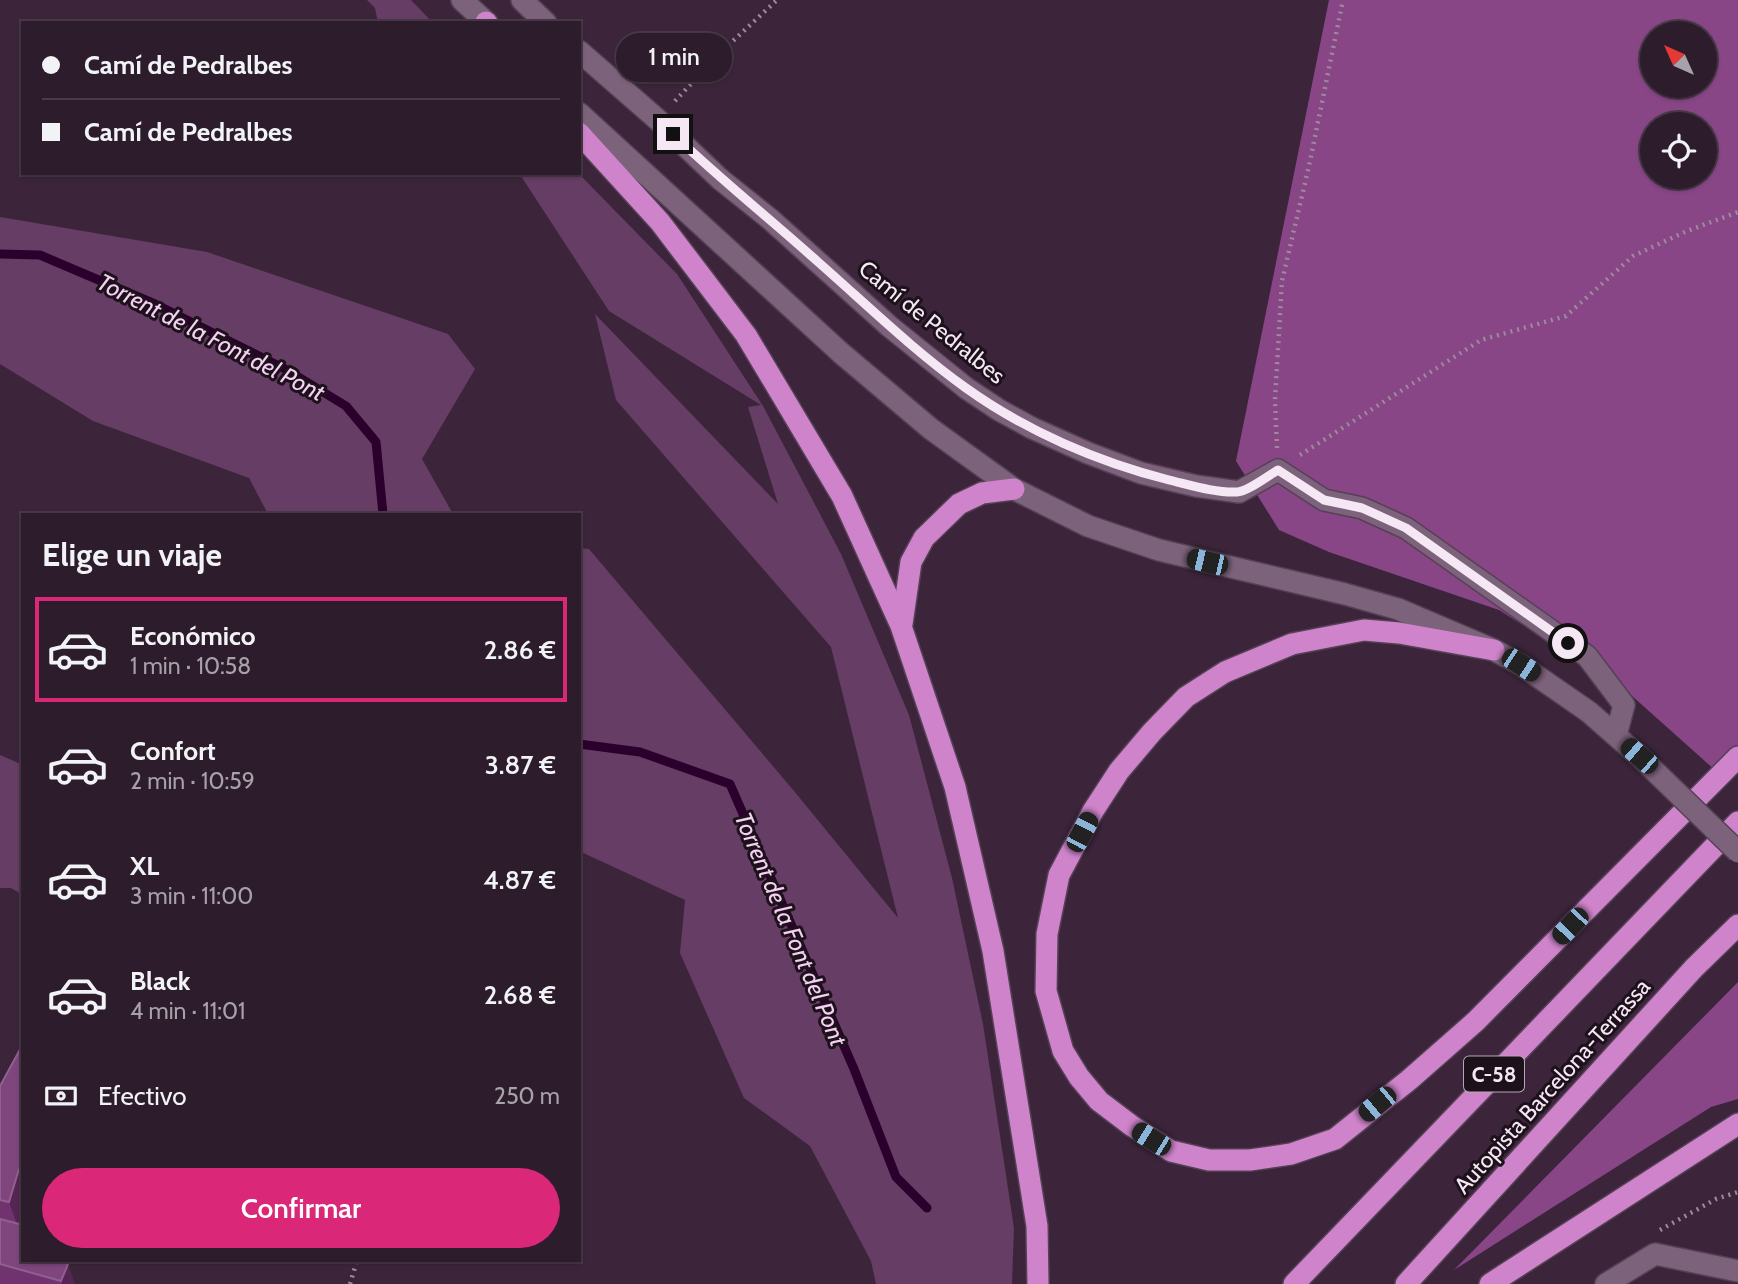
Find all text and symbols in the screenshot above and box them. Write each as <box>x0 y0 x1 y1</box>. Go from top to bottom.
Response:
north arrow <box>1640 21 1717 98</box>
map controls <box>1640 21 1717 189</box>
callout: 1 min <box>615 32 731 82</box>
text: 1 min <box>648 43 700 71</box>
text: Camí de Pedralbes <box>84 49 292 81</box>
button: locate <box>1640 112 1717 189</box>
text: Camí de Pedralbes <box>84 116 292 148</box>
route end <box>657 118 689 150</box>
street label: Camí de Pedralbes <box>853 254 1011 390</box>
water label: Torrent de la Font del Pont <box>93 267 330 407</box>
text: Elige un viaje <box>42 535 222 574</box>
car <box>1185 547 1230 577</box>
icon: car <box>46 618 109 681</box>
text: Económico <box>130 620 256 652</box>
route start <box>1552 627 1584 659</box>
text: 2.86 € <box>484 634 556 666</box>
car <box>1498 645 1545 685</box>
text: 1 min · 10:58 <box>130 652 251 680</box>
icon: car <box>46 733 109 796</box>
car <box>1617 734 1662 778</box>
text: Confort <box>130 735 216 767</box>
text: 3.87 € <box>485 749 556 781</box>
text: 2 min · 10:59 <box>130 767 255 795</box>
water label: Torrent de la Font del Pont <box>729 808 854 1051</box>
car <box>1063 809 1102 855</box>
icon: car <box>46 848 109 911</box>
text: XL <box>130 850 159 882</box>
text: 4.87 € <box>483 864 556 896</box>
text: 3 min · 11:00 <box>130 882 253 910</box>
car <box>1548 904 1593 948</box>
icon: car <box>46 963 109 1026</box>
text: Black <box>130 965 190 997</box>
street label: Autopista Barcelona-Terrassa <box>1448 973 1656 1199</box>
text: 2.68 € <box>484 979 556 1011</box>
text: 4 min · 11:01 <box>130 997 246 1025</box>
road number: C-58 <box>1464 1056 1524 1092</box>
icon: cash <box>42 1077 80 1115</box>
text: Efectivo <box>98 1080 187 1112</box>
text: 250 m <box>494 1082 560 1110</box>
car <box>1355 1082 1400 1126</box>
car <box>1128 1119 1175 1159</box>
button: Confirmar <box>42 1168 560 1248</box>

